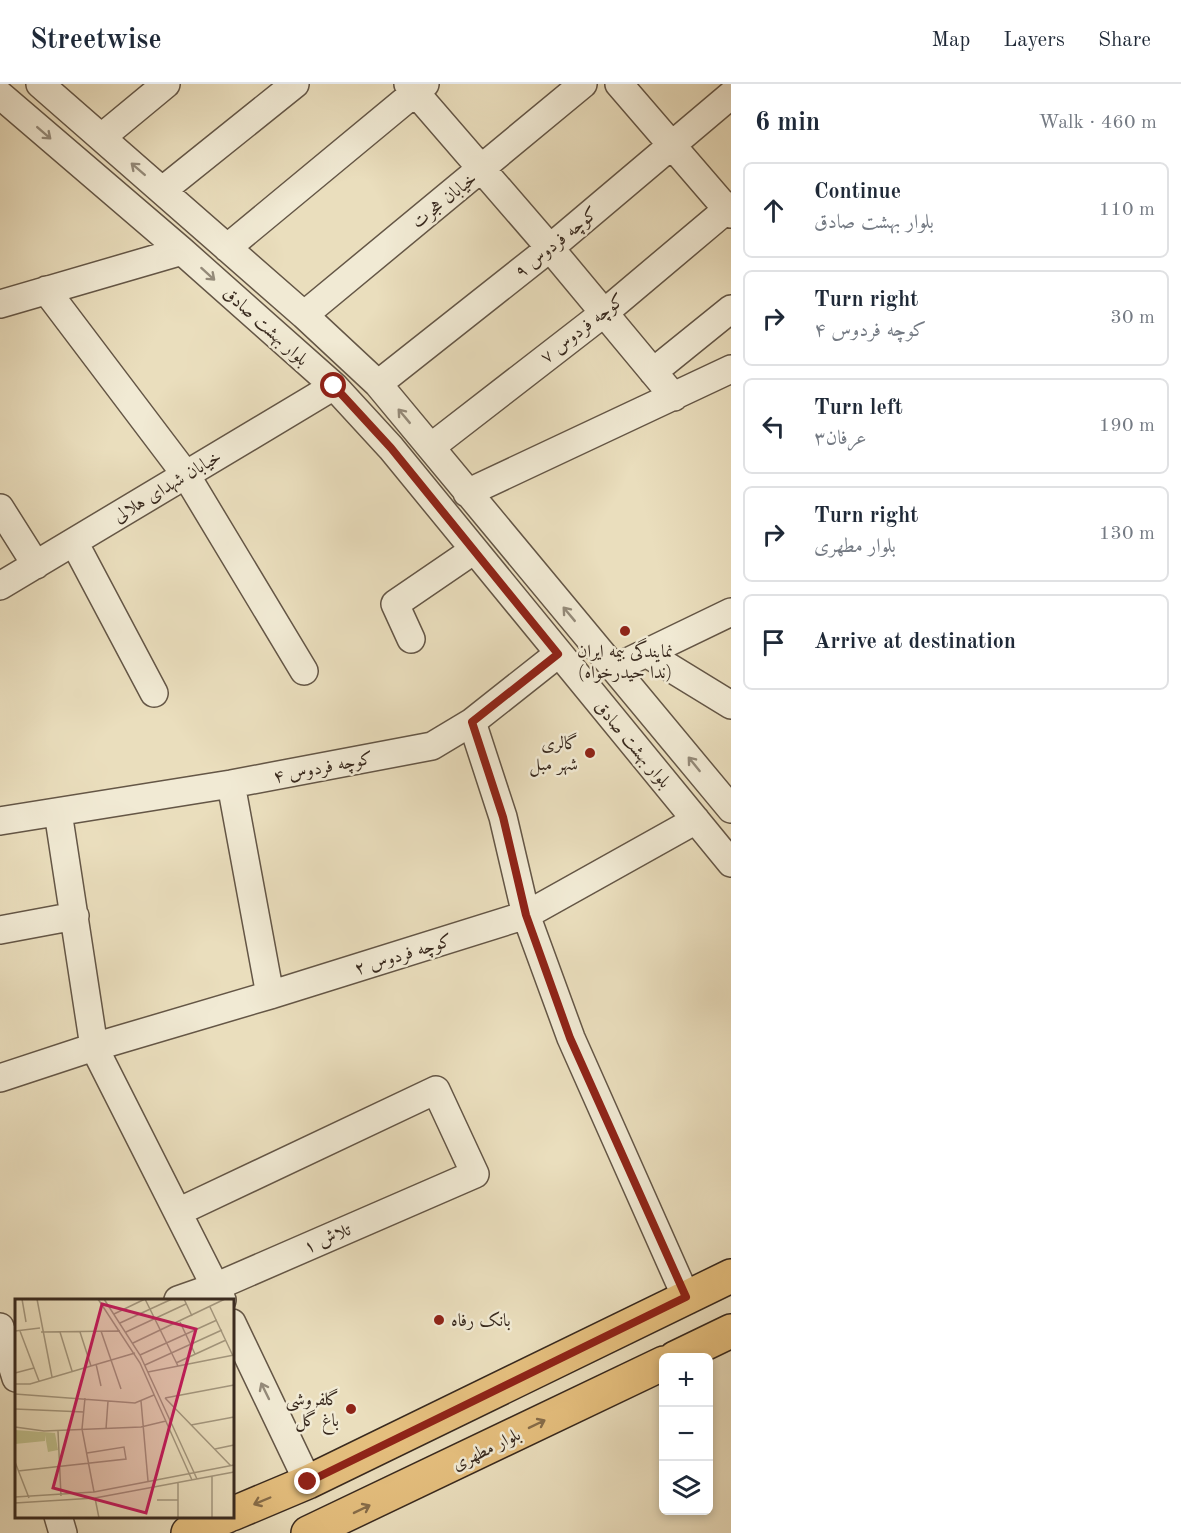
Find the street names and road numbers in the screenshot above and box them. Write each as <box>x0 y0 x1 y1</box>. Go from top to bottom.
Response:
street label: خیابان هجرت <box>409 169 482 234</box>
street label: کوچه فردوس ۹ <box>512 204 603 284</box>
street label: بلوار بهشت صادق <box>218 284 311 371</box>
street label: کوچه فردوس ۷ <box>537 291 630 369</box>
street label: خیابان شهدای هلالی <box>110 448 226 528</box>
street label: بلوار بهشت صادق <box>589 698 674 793</box>
street label: کوچه فردوس ۴ <box>272 750 375 789</box>
street label: کوچه فردوس ۲ <box>352 932 455 981</box>
street label: تلاش ۱ <box>301 1221 354 1257</box>
street label: بلوار مطهری <box>449 1426 524 1476</box>

